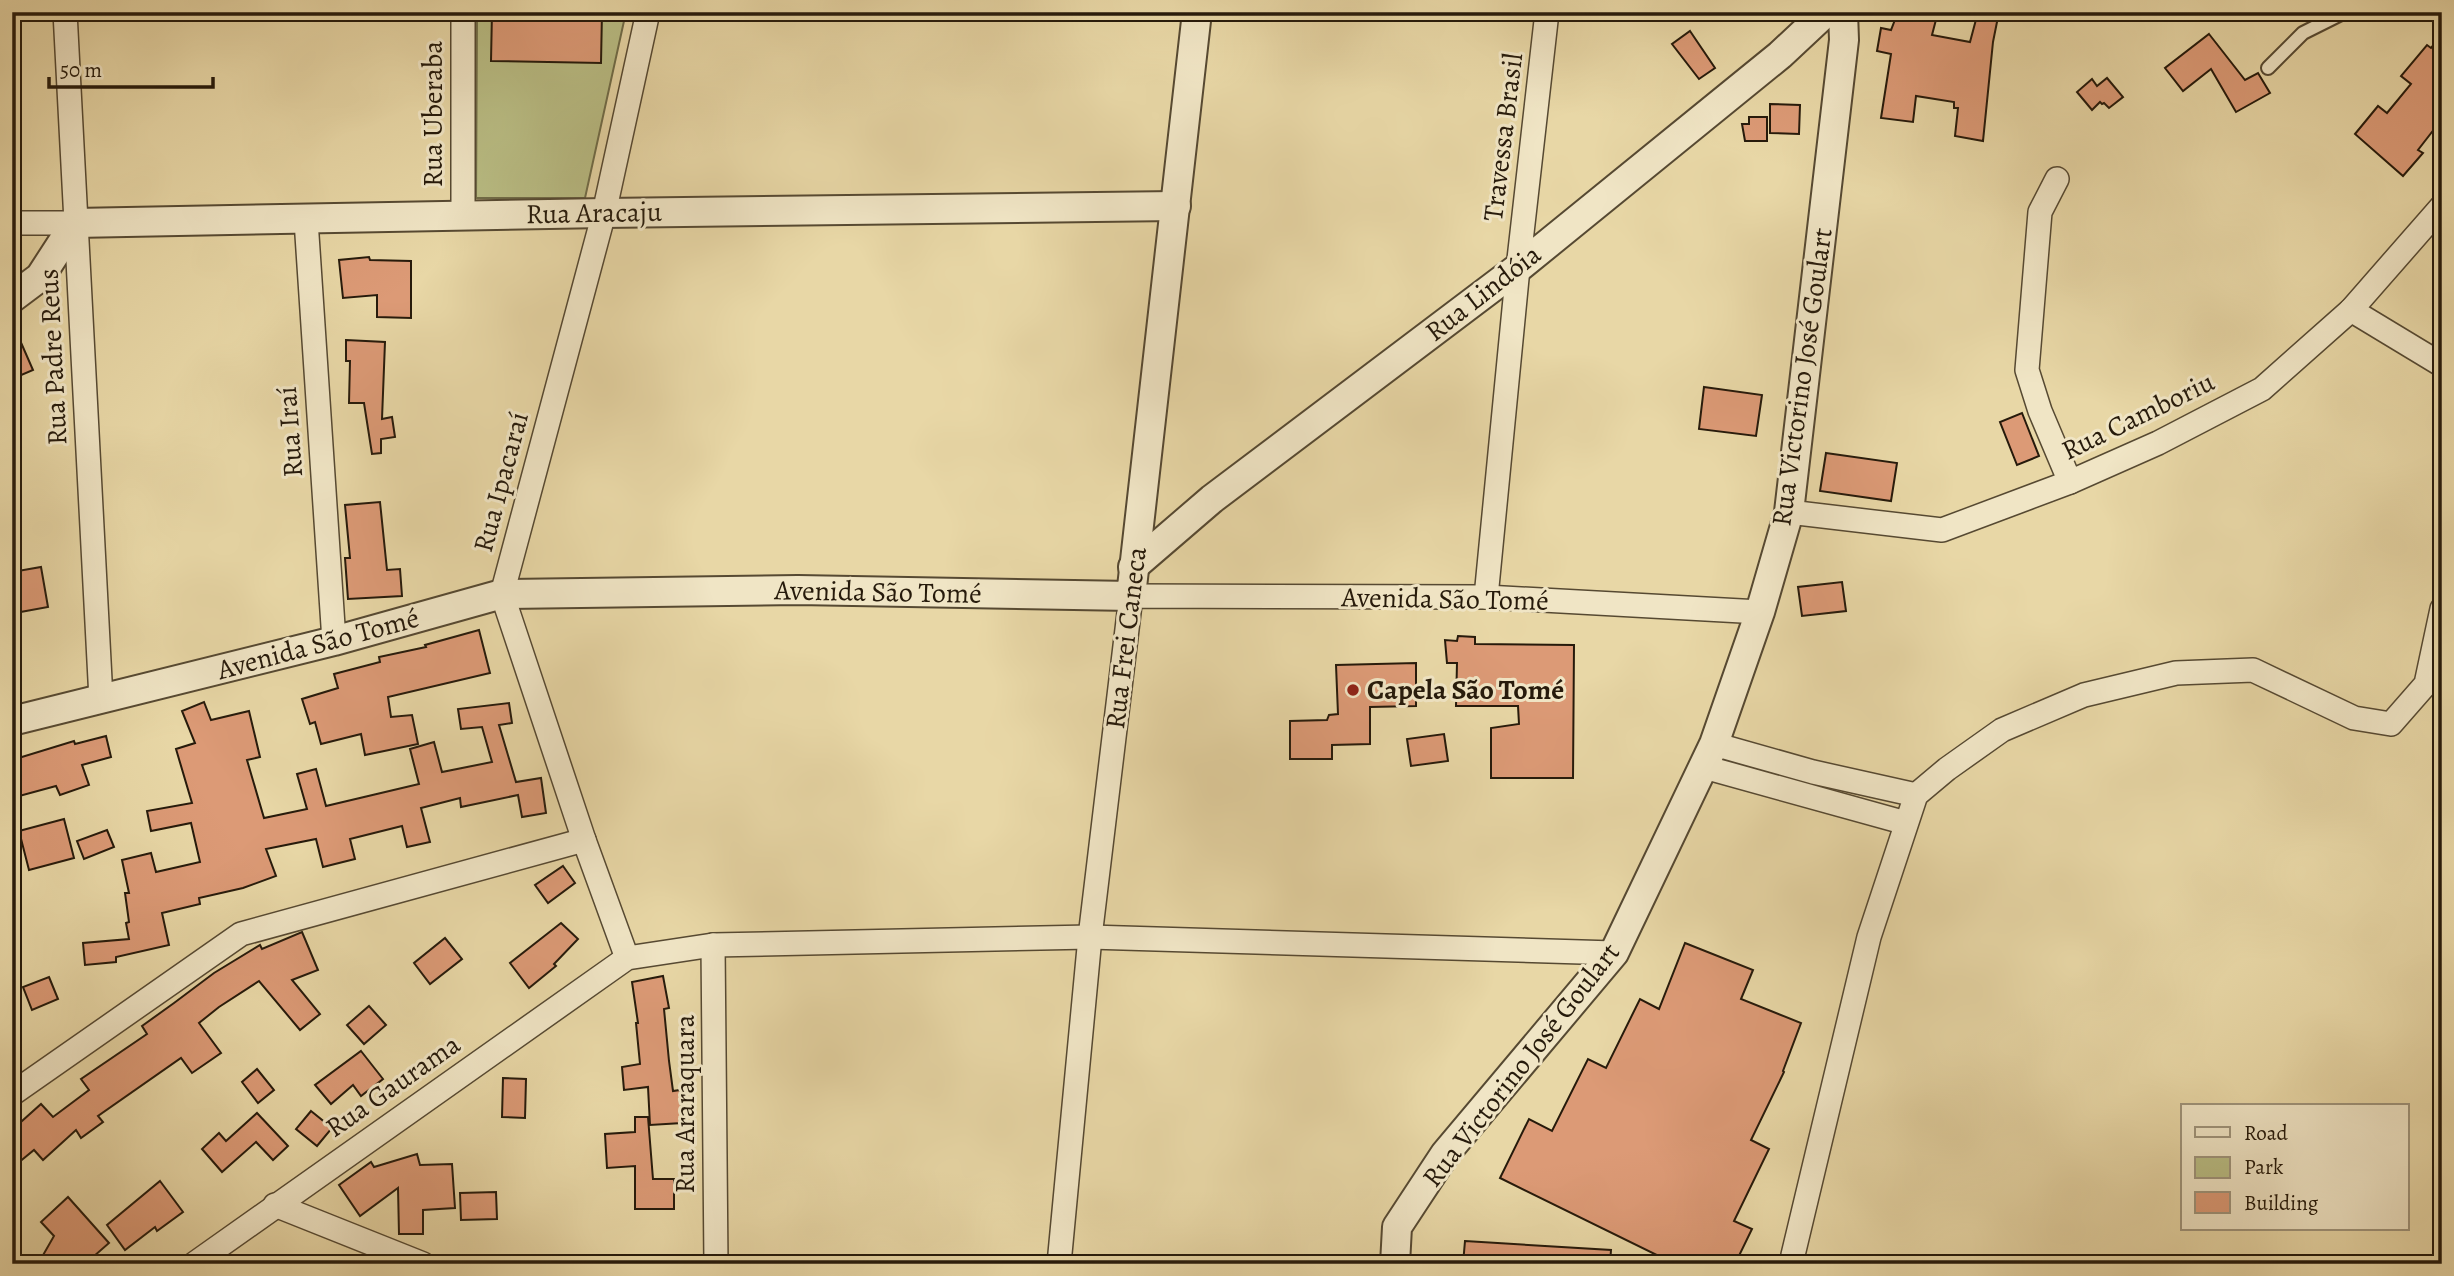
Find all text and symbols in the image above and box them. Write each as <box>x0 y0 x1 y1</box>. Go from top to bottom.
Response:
street label: Rua Uberaba <box>414 41 452 187</box>
scale bar <box>49 46 214 90</box>
street label: Travessa Brasil <box>1474 51 1532 223</box>
text: 50 m <box>60 56 102 84</box>
street label: Rua Aracaju <box>526 193 663 233</box>
street label: Rua Victorino José Goulart <box>1762 225 1842 529</box>
street label: Rua Lindóia <box>1417 236 1549 350</box>
street label: Rua Padre Reus <box>29 268 77 446</box>
street label: Rua Camboriu <box>2055 362 2222 469</box>
street label: Rua Iraí <box>268 385 312 479</box>
street label: Rua Ipacaraí <box>464 408 538 556</box>
street label: Rua Frei Caneca <box>1096 545 1156 731</box>
street label: Avenida São Tomé <box>773 571 982 613</box>
street label: Avenida São Tomé <box>1340 578 1549 620</box>
street label: Avenida São Tomé <box>212 599 423 689</box>
place label: Capela São Tomé <box>1367 671 1564 709</box>
marker: Capela São Tomé <box>1345 682 1361 698</box>
street label: Rua Victorino José Goulart <box>1413 935 1629 1195</box>
street label: Rua Araraquara <box>666 1015 704 1193</box>
street label: Rua Gaurama <box>318 1026 468 1146</box>
legend <box>2181 1104 2408 1230</box>
text: Road <box>2244 1119 2288 1147</box>
text: Park <box>2244 1153 2284 1181</box>
text: Building <box>2244 1189 2319 1217</box>

